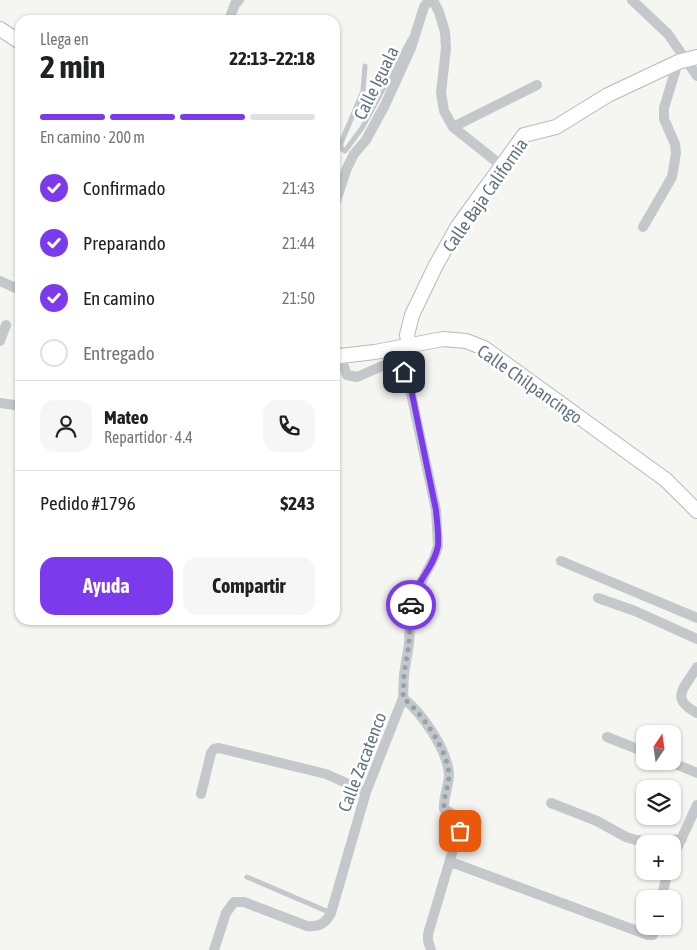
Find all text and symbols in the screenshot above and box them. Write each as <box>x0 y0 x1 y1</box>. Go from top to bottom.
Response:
text: Llega en <box>40 30 89 48</box>
street label: Calle Iguala <box>349 43 403 123</box>
text: 22:13–22:18 <box>229 47 315 69</box>
text: 2 min <box>40 48 105 85</box>
text: En camino · 200 m <box>40 128 145 146</box>
street label: Calle Baja California <box>438 134 532 256</box>
icon: check <box>40 174 68 202</box>
text: Confirmado <box>83 177 165 199</box>
text: 21:43 <box>282 179 315 197</box>
icon: check <box>40 229 68 257</box>
text: Preparando <box>83 232 166 254</box>
text: 21:44 <box>282 234 315 252</box>
icon: check <box>40 284 68 312</box>
text: En camino <box>83 287 155 309</box>
text: 21:50 <box>282 289 315 307</box>
street label: Calle Chilpancingo <box>474 340 586 428</box>
text: Entregado <box>83 342 155 364</box>
pin <box>383 351 425 393</box>
icon: home <box>390 358 418 386</box>
button: person <box>40 400 92 452</box>
button: phone <box>263 400 315 452</box>
text: Mateo <box>104 406 148 428</box>
text: Repartidor · 4.4 <box>104 428 193 446</box>
text: Pedido #1796 <box>40 492 136 514</box>
text: $243 <box>280 492 315 514</box>
button: Ayuda <box>40 557 173 615</box>
button: Compartir <box>183 557 315 615</box>
courier <box>386 580 436 630</box>
icon: car <box>397 591 425 619</box>
street label: Calle Zacatenco <box>333 709 391 815</box>
north arrow <box>636 725 681 770</box>
map controls <box>636 725 681 935</box>
button: layers <box>636 780 681 825</box>
pin <box>439 810 481 852</box>
icon: bag <box>446 817 474 845</box>
button: + <box>636 835 681 880</box>
button: − <box>636 890 681 935</box>

